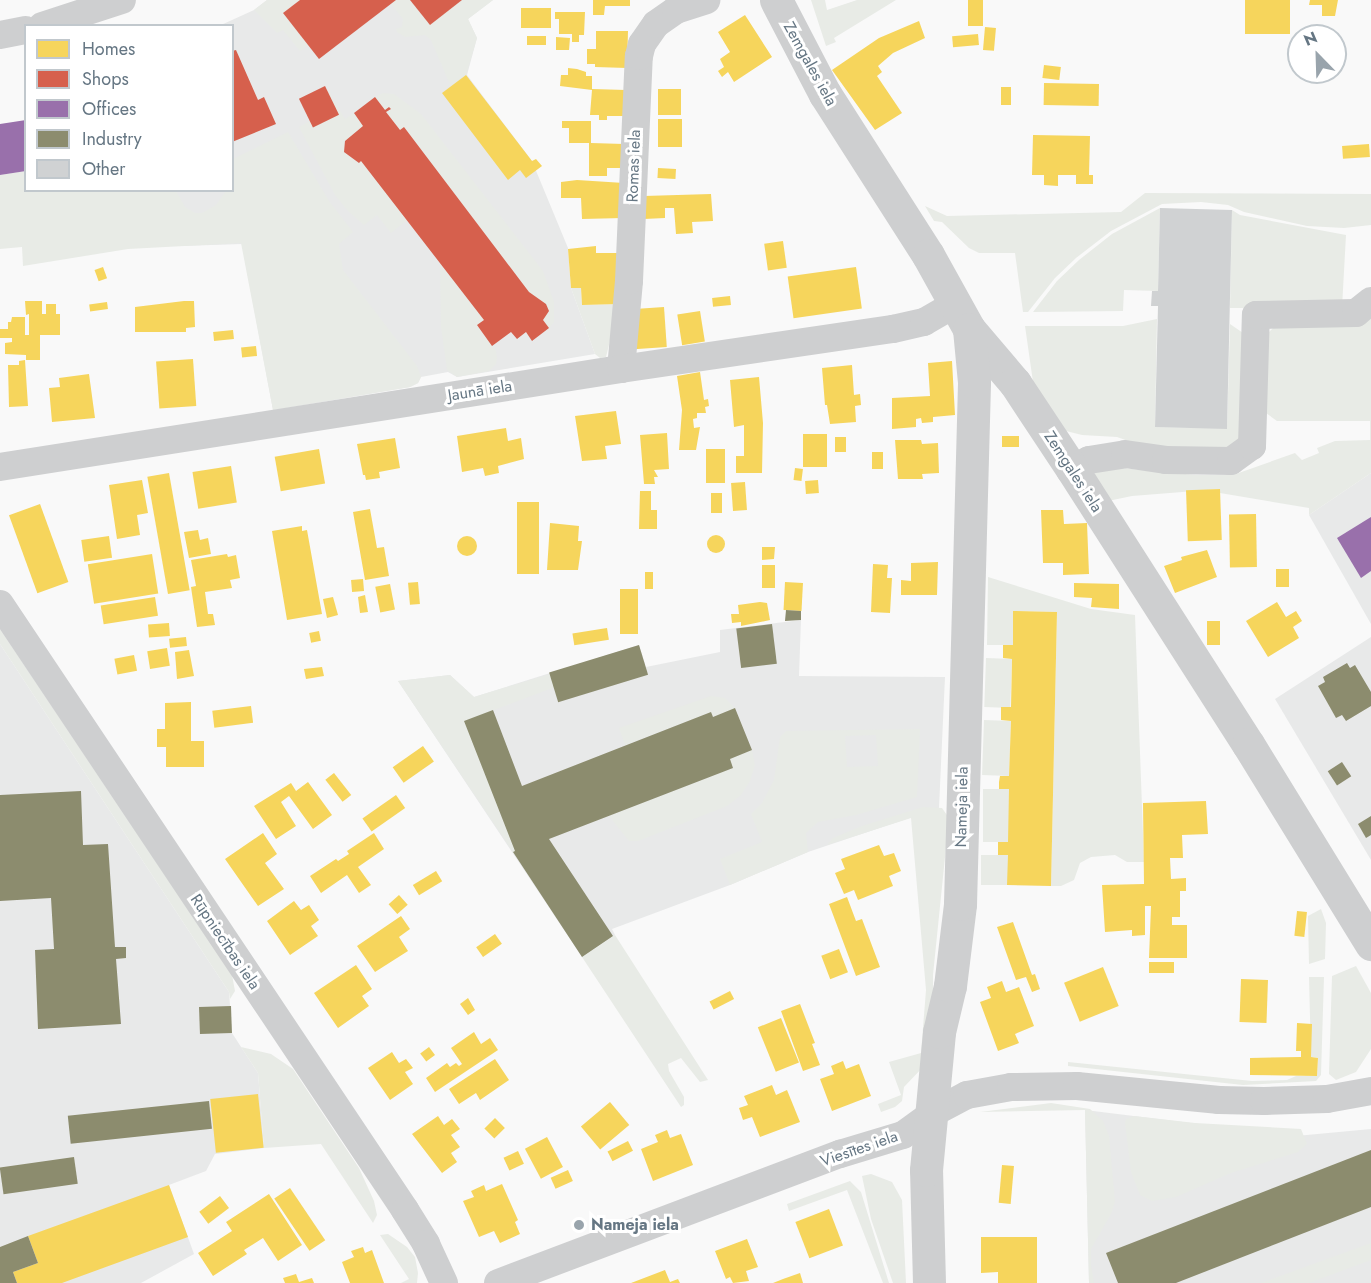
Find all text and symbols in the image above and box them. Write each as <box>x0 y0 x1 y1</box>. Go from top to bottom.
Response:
street label: Zemgales iela <box>779 19 841 109</box>
legend <box>24 24 234 192</box>
north arrow <box>1287 24 1347 84</box>
text: N <box>1300 26 1321 52</box>
text: Homes <box>82 36 135 62</box>
text: Shops <box>82 66 129 92</box>
text: Offices <box>82 96 136 122</box>
text: Industry <box>82 126 142 152</box>
street label: Romas iela <box>623 129 645 203</box>
text: Other <box>82 156 125 182</box>
street label: Jaunā iela <box>447 376 513 406</box>
street label: Zemgales iela <box>1040 428 1106 516</box>
street label: Nameja iela <box>952 766 972 848</box>
street label: Rūpniecības iela <box>186 891 264 993</box>
street label: Viesītes iela <box>818 1127 900 1171</box>
place label: Nameja iela <box>591 1215 679 1235</box>
marker: Nameja iela <box>572 1218 586 1232</box>

